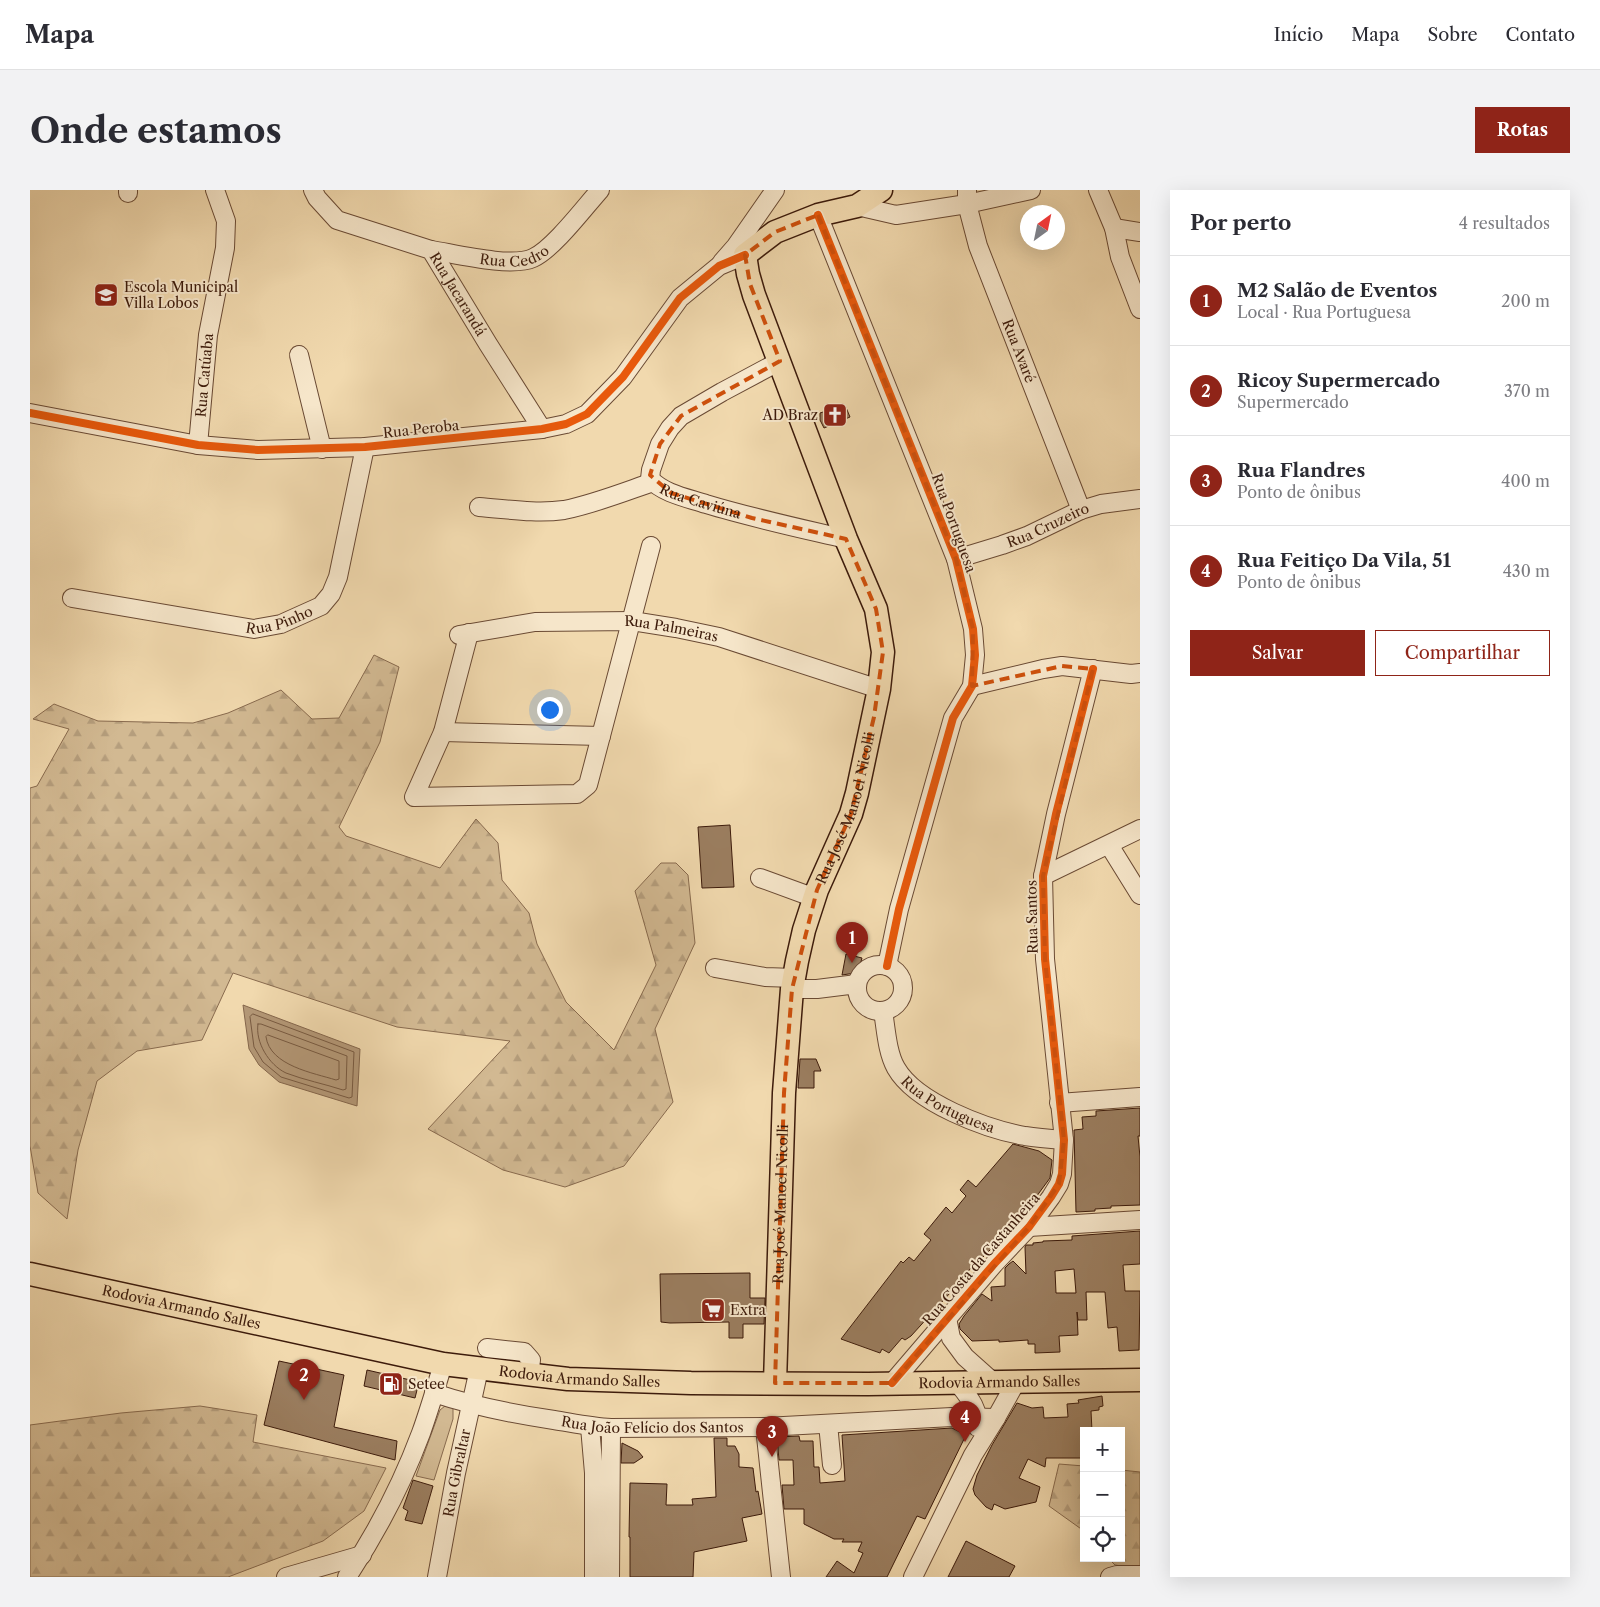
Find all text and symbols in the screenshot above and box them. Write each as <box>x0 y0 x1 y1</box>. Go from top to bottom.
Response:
text: Mapa <box>25 20 94 49</box>
text: Início <box>1274 24 1323 46</box>
text: Mapa <box>1351 24 1399 46</box>
text: Sobre <box>1427 24 1478 46</box>
text: Contato <box>1506 24 1575 46</box>
button: Rotas <box>1475 107 1570 153</box>
text: Onde estamos <box>30 109 282 152</box>
north arrow <box>1020 205 1065 250</box>
text: Por perto <box>1190 210 1291 235</box>
text: 4 resultados <box>1459 213 1550 233</box>
street label: Rua Cedro <box>478 241 553 271</box>
street label: Rua Jacarandá <box>426 249 490 340</box>
place label: Escola Municipal Villa Lobos <box>123 278 238 312</box>
text: M2 Salão de Eventos <box>1237 279 1437 302</box>
school or university icon: Escola Municipal Villa Lobos <box>93 282 119 308</box>
text: 1 <box>1202 291 1210 311</box>
text: 200 m <box>1501 291 1550 311</box>
text: Local · Rua Portuguesa <box>1237 302 1411 322</box>
street label: Rua Avaré <box>998 316 1040 385</box>
street label: Rua Catúaba <box>192 332 217 418</box>
text: Ricoy Supermercado <box>1237 369 1440 392</box>
text: 2 <box>1201 381 1211 401</box>
text: 370 m <box>1504 381 1550 401</box>
text: Supermercado <box>1237 392 1349 412</box>
church icon: AD Braz <box>822 402 848 428</box>
place label: AD Braz <box>761 406 818 424</box>
street label: Rua Peroba <box>382 416 461 442</box>
text: Rua Flandres <box>1237 459 1365 482</box>
street label: Rua Portuguesa <box>928 471 980 576</box>
text: 3 <box>1201 471 1211 491</box>
text: 400 m <box>1501 471 1550 491</box>
street label: Rua Caviúna <box>657 480 744 523</box>
text: Ponto de ônibus <box>1237 482 1361 502</box>
street label: Rua Cruzeiro <box>1004 499 1091 552</box>
text: Rua Feitiço Da Vila, 51 <box>1237 549 1451 572</box>
text: 4 <box>1201 561 1211 581</box>
text: 430 m <box>1503 561 1550 581</box>
text: Ponto de ônibus <box>1237 572 1361 592</box>
street label: Rua Pinho <box>244 602 315 638</box>
street label: Rua Palmeiras <box>624 612 720 646</box>
button: Salvar <box>1190 630 1365 676</box>
button: Compartilhar <box>1375 630 1550 676</box>
your location <box>537 697 563 723</box>
street label: Rua José Manoel Nicolli <box>812 730 879 887</box>
street label: Rua Santos <box>1022 880 1042 954</box>
pin: 1 <box>836 922 868 963</box>
street label: Rua Portuguesa <box>897 1072 997 1137</box>
street label: Rua José Manoel Nicolli <box>769 1124 792 1284</box>
street label: Rua Costa da Castanheira <box>918 1189 1044 1329</box>
street label: Rodovia Armando Salles <box>100 1281 263 1333</box>
supermarket icon: Extra <box>700 1297 726 1323</box>
place label: Extra <box>730 1301 767 1319</box>
pin: 2 <box>288 1359 320 1400</box>
street label: Rodovia Armando Salles <box>498 1362 661 1391</box>
fuel station icon: Setee <box>378 1371 404 1397</box>
street label: Rodovia Armando Salles <box>918 1372 1080 1392</box>
place label: Setee <box>408 1375 445 1393</box>
pin: 4 <box>949 1401 981 1442</box>
street label: Rua João Felício dos Santos <box>560 1412 744 1437</box>
pin: 3 <box>756 1416 788 1457</box>
street label: Rua Gibraltar <box>439 1427 475 1518</box>
map controls <box>1080 1427 1125 1562</box>
button: + <box>1080 1427 1125 1472</box>
button: − <box>1080 1472 1125 1517</box>
button: locate <box>1080 1517 1125 1562</box>

